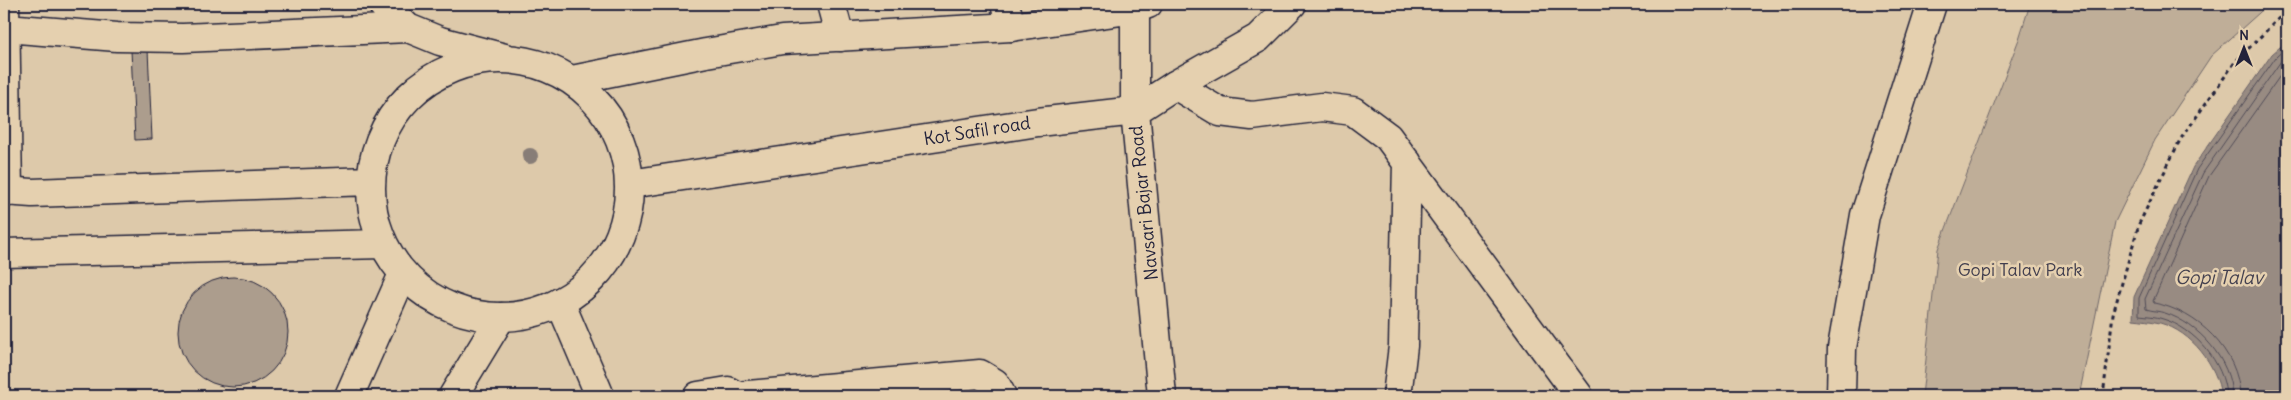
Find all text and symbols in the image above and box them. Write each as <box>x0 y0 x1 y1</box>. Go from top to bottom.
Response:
north arrow <box>2218 22 2268 72</box>
text: N <box>2239 26 2249 44</box>
street label: Kot Safil road <box>922 111 1032 150</box>
street label: Navsari Bajar Road <box>1124 124 1163 282</box>
park label: Gopi Talav Park <box>1958 258 2082 281</box>
water label: Gopi Talav <box>2175 265 2266 289</box>

